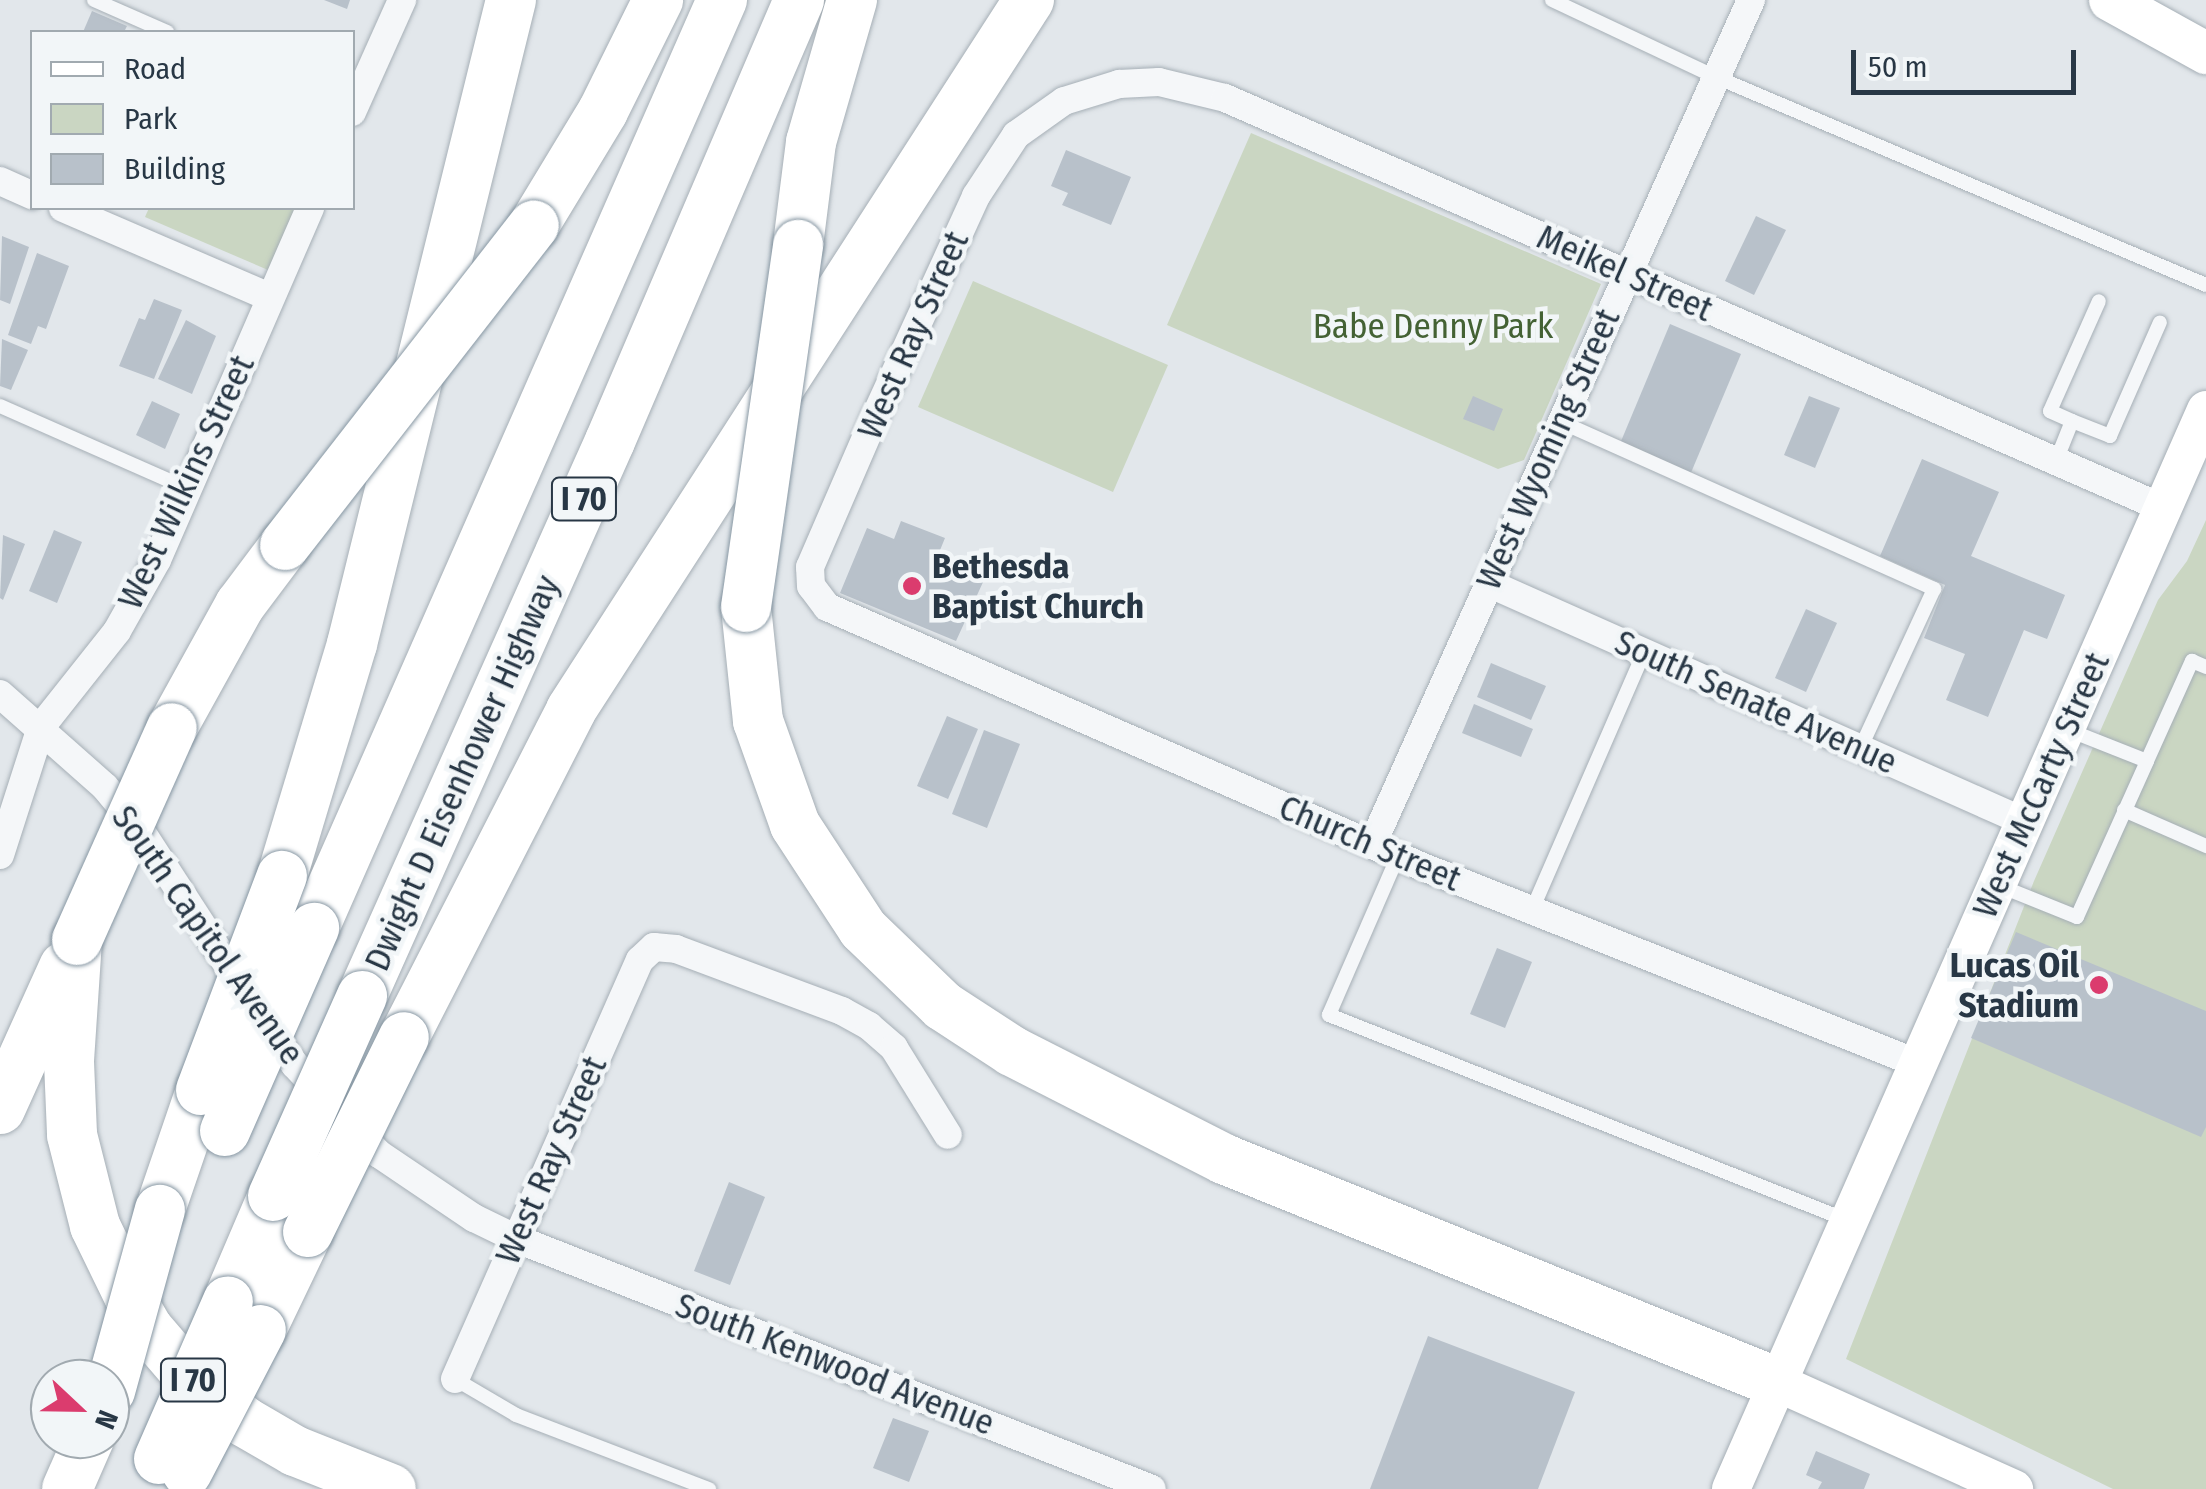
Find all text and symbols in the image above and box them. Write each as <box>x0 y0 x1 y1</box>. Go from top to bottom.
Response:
legend <box>30 30 355 210</box>
scale bar <box>1856 30 2081 92</box>
text: 50 m <box>1868 49 1928 85</box>
text: Road <box>124 51 186 87</box>
text: Park <box>124 101 177 137</box>
text: Building <box>124 151 225 187</box>
street label: Meikel Street <box>1531 216 1719 330</box>
street label: West Ray Street <box>848 225 978 445</box>
street label: West Wyoming Street <box>1467 302 1629 596</box>
park label: Babe Denny Park <box>1313 305 1553 347</box>
street label: West Wilkins Street <box>109 349 263 615</box>
road number: I 70 <box>549 472 619 526</box>
place label: Bethesda Baptist Church <box>932 545 1144 627</box>
street label: Dwight D Eisenhower Highway <box>356 569 568 977</box>
marker: Bethesda Baptist Church <box>901 575 923 597</box>
street label: South Senate Avenue <box>1609 621 1903 783</box>
street label: West McCarty Street <box>1964 646 2118 924</box>
street label: Church Street <box>1273 786 1467 900</box>
street label: South Capitol Avenue <box>103 798 313 1072</box>
place label: Lucas Oil Stadium <box>1950 944 2079 1026</box>
marker: Lucas Oil Stadium <box>2088 974 2110 996</box>
street label: West Ray Street <box>486 1050 616 1270</box>
street label: South Kenwood Avenue <box>670 1284 1000 1444</box>
road number: I 70 <box>158 1353 228 1407</box>
north arrow <box>30 1359 130 1459</box>
text: N <box>88 1406 125 1434</box>

